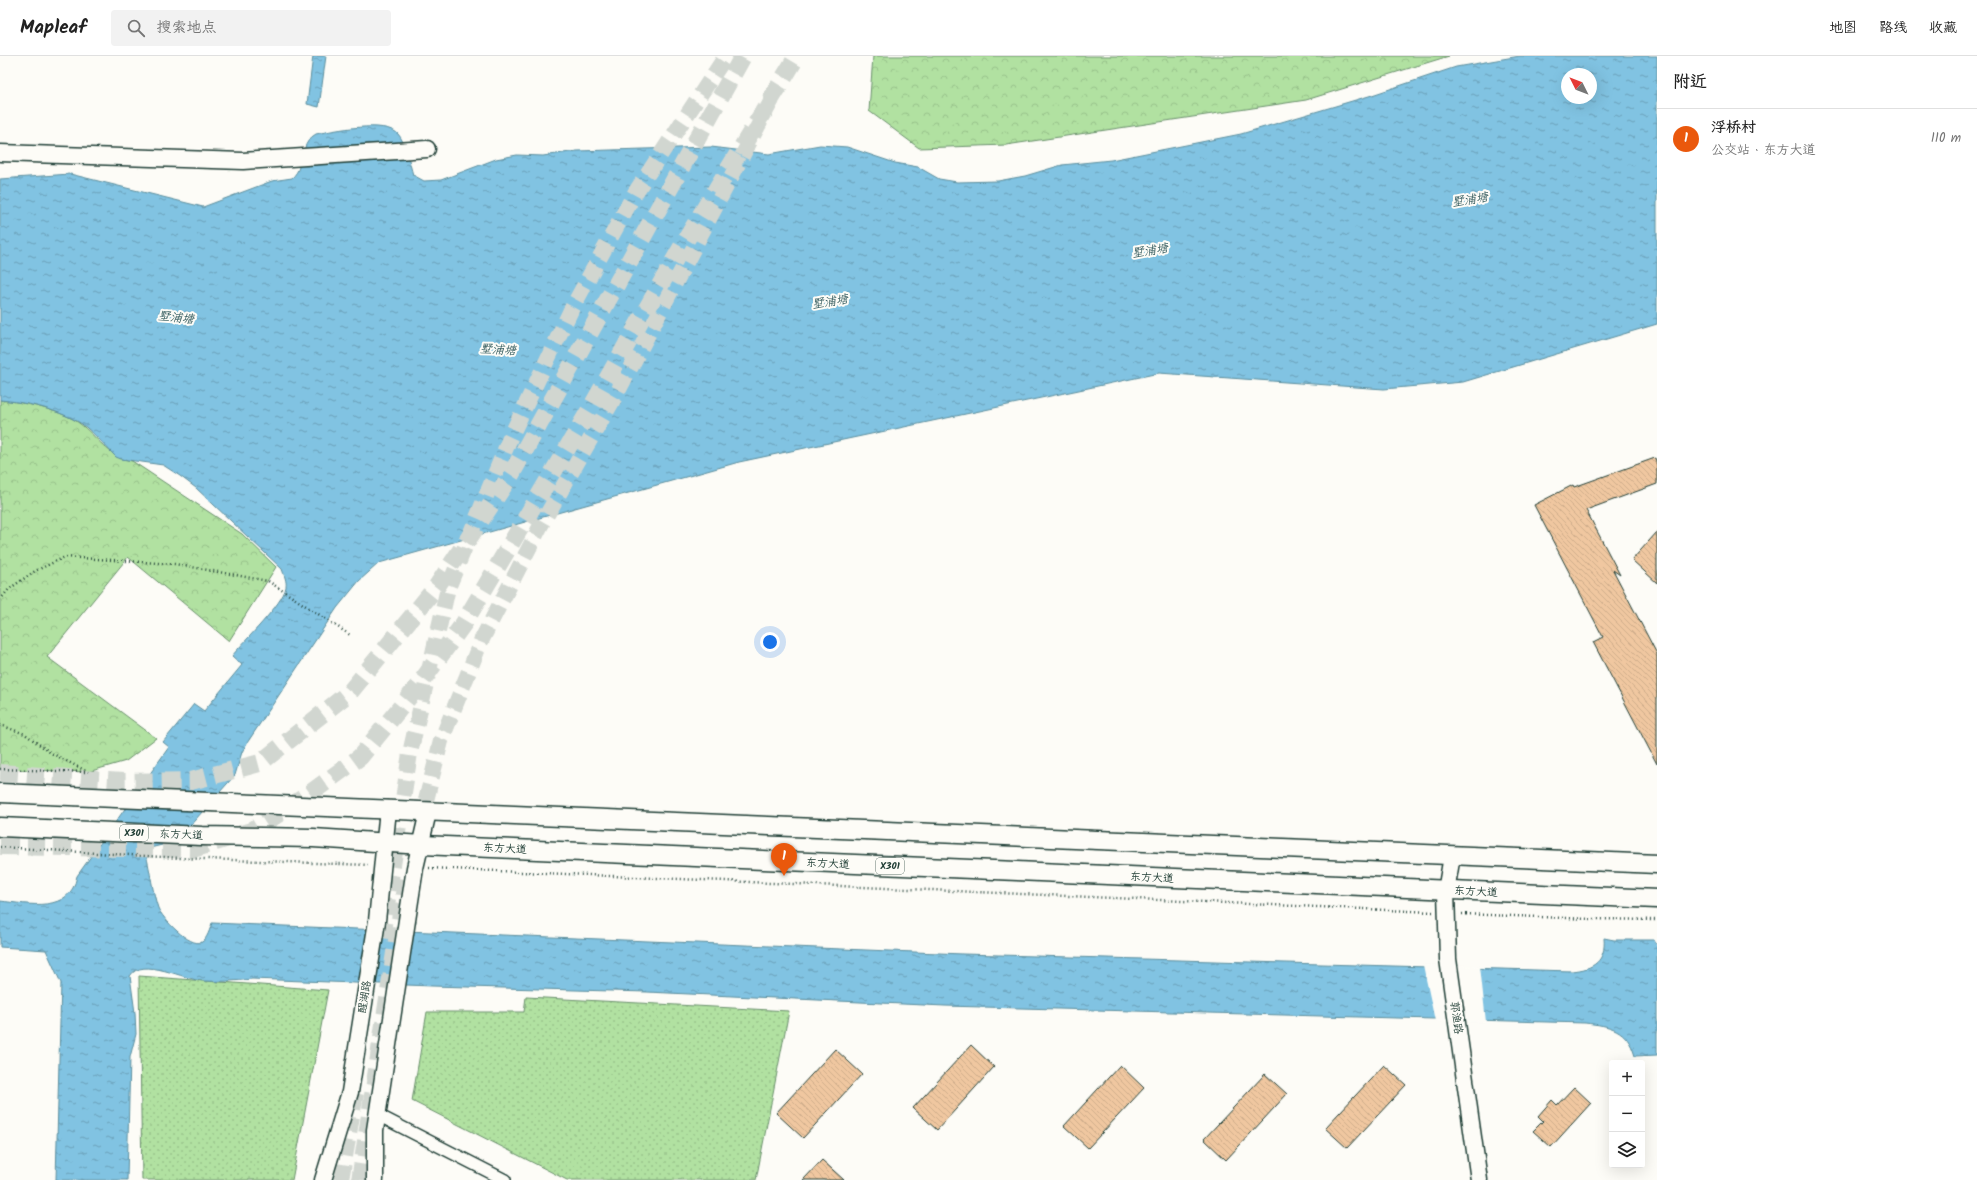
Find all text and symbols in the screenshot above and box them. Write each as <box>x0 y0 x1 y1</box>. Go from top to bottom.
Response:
search box <box>111 10 391 46</box>
text: Mapleaf <box>20 13 87 43</box>
text: 搜索地点 <box>157 16 217 40</box>
icon: search <box>125 17 147 39</box>
text: 地图 <box>1829 17 1857 39</box>
text: 路线 <box>1879 17 1907 39</box>
text: 收藏 <box>1929 17 1957 39</box>
north arrow <box>1561 68 1597 104</box>
text: 附近 <box>1673 69 1707 96</box>
text: 浮桥村 <box>1711 116 1756 140</box>
text: 1 <box>1684 128 1688 149</box>
text: 110 m <box>1931 128 1961 149</box>
text: 公交站 · 东方大道 <box>1711 140 1816 161</box>
water label: 墅浦塘 <box>1451 187 1491 212</box>
water label: 墅浦塘 <box>1131 238 1171 263</box>
water label: 墅浦塘 <box>811 289 851 314</box>
water label: 墅浦塘 <box>157 307 197 330</box>
water label: 墅浦塘 <box>480 340 518 361</box>
your location <box>760 632 780 652</box>
road number: X301 <box>120 825 148 841</box>
street label: 东方大道 <box>159 825 203 845</box>
street label: 东方大道 <box>483 839 527 859</box>
pin: 1 <box>771 843 797 876</box>
street label: 东方大道 <box>806 854 850 874</box>
road number: X301 <box>876 858 904 874</box>
street label: 东方大道 <box>1130 868 1174 888</box>
street label: 东方大道 <box>1454 882 1498 902</box>
street label: 醒湖路 <box>354 979 376 1015</box>
street label: 郭渔路 <box>1445 1000 1467 1036</box>
map controls <box>1609 1060 1645 1168</box>
button: + <box>1609 1060 1645 1096</box>
button: − <box>1609 1096 1645 1132</box>
button: layers <box>1609 1132 1645 1168</box>

